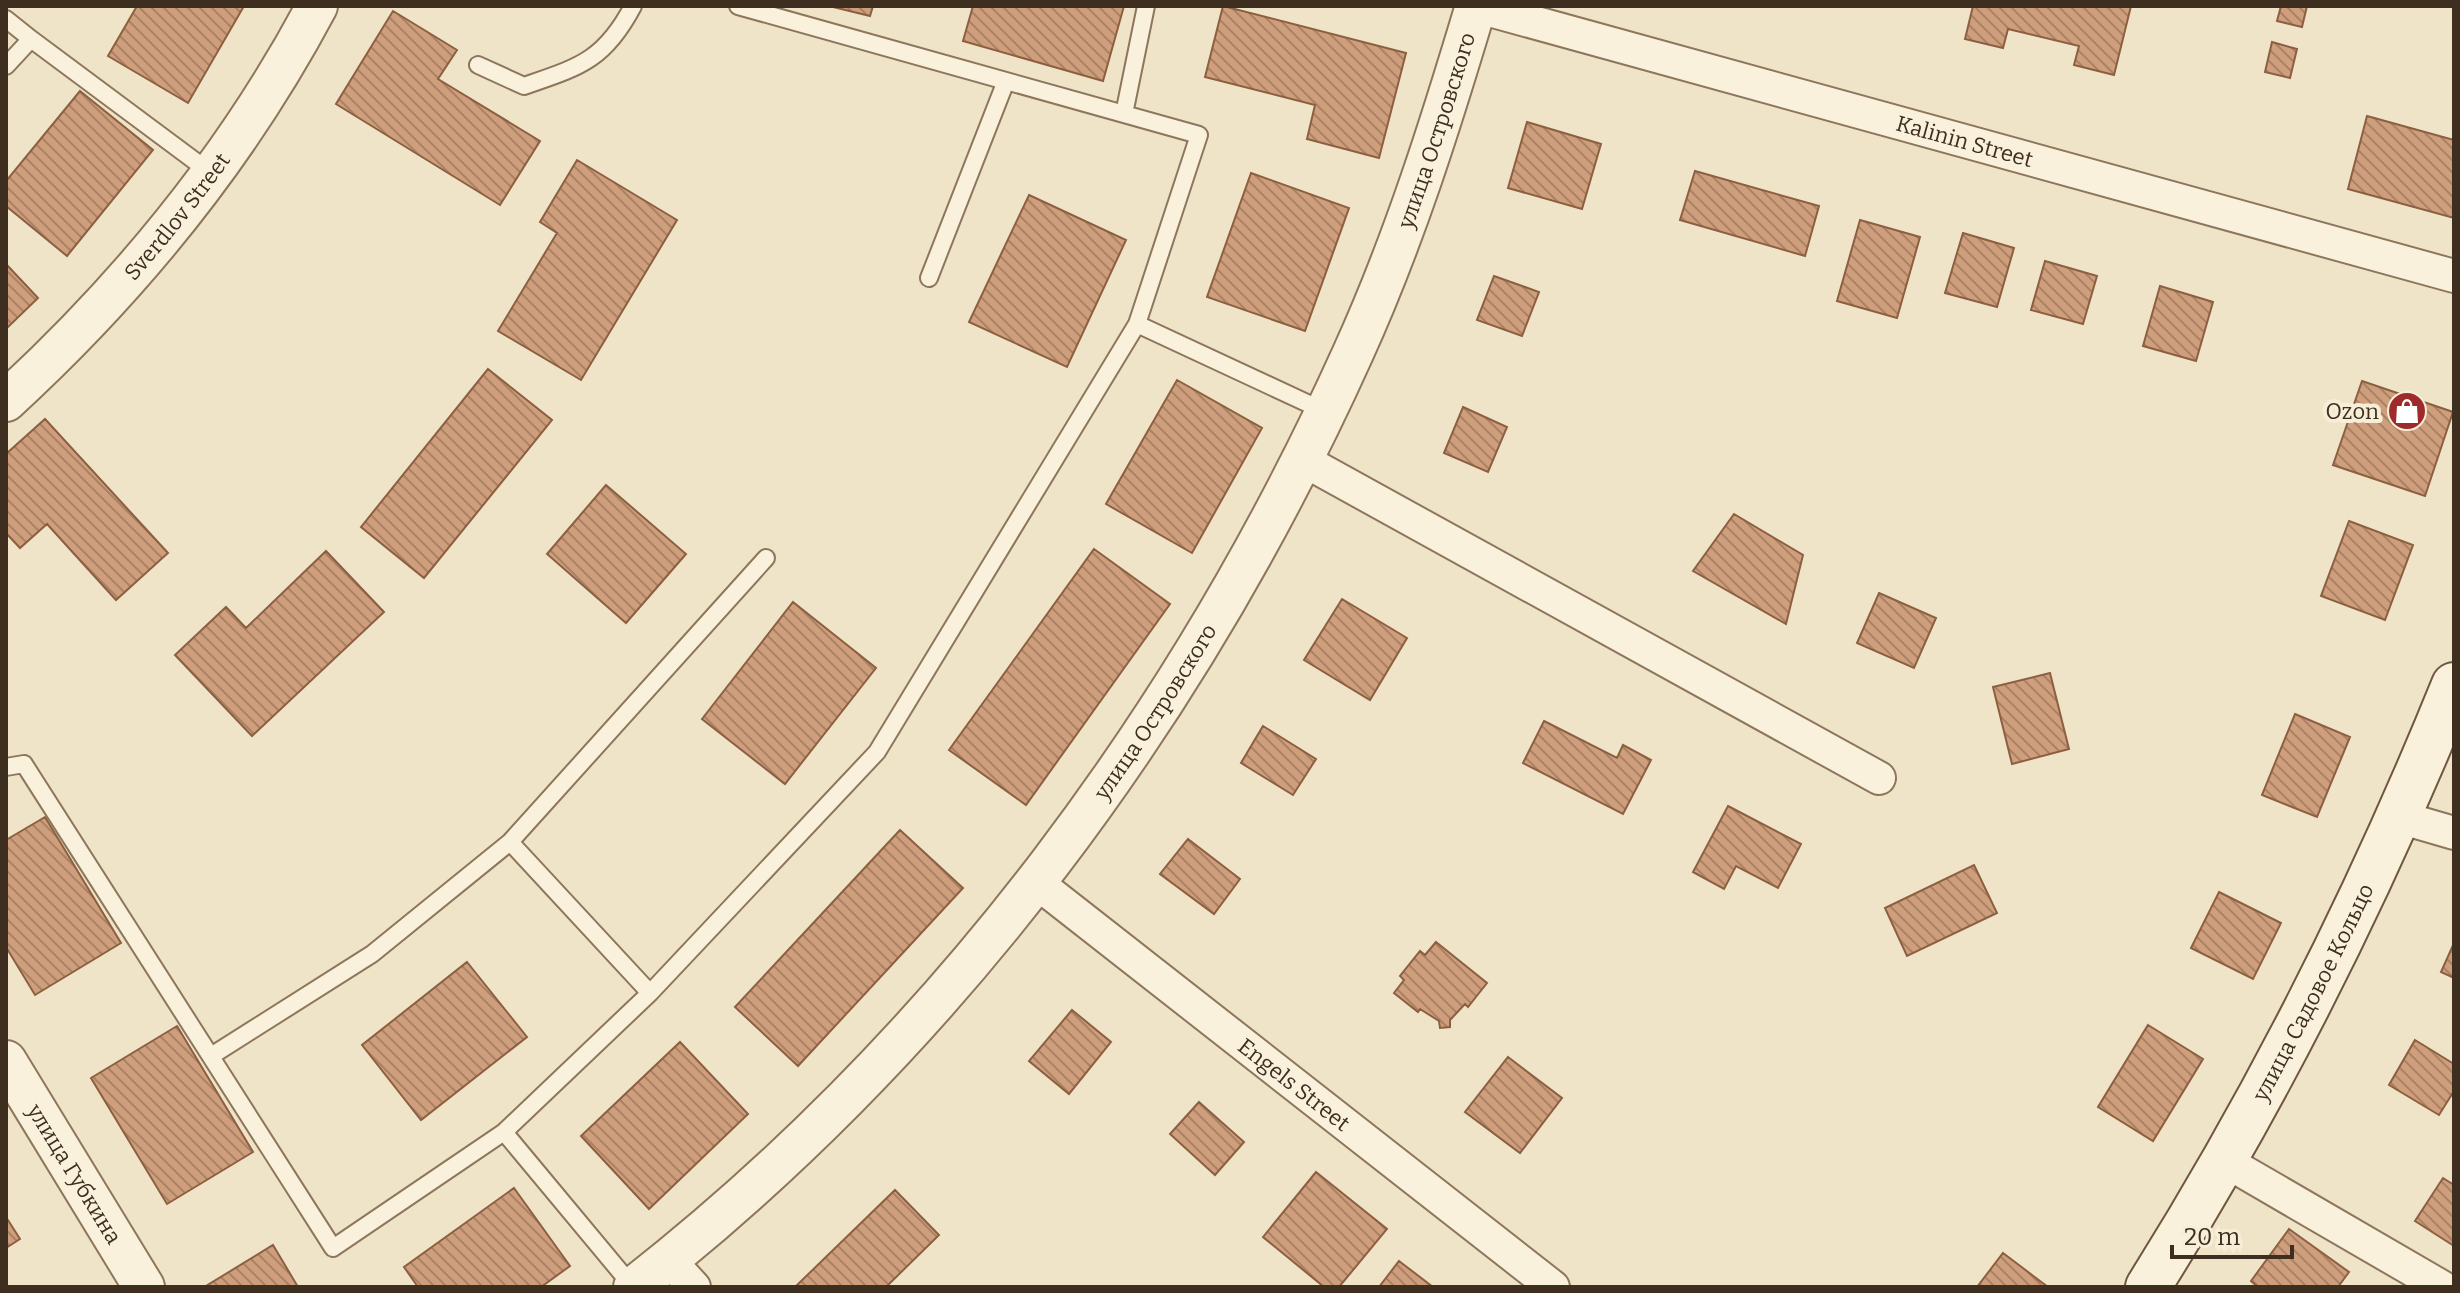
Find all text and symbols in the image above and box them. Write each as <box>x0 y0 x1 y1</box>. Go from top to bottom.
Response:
street label: улица Островского <box>1392 29 1481 233</box>
street label: Kalinin Street <box>1893 110 2036 173</box>
street label: Sverdlov Street <box>119 148 236 286</box>
shop icon: Ozon <box>2386 390 2428 432</box>
place label: Ozon <box>2325 398 2379 425</box>
street label: улица Островского <box>1088 619 1223 806</box>
street label: улица Садовое Кольцо <box>2246 879 2380 1107</box>
street label: Engels Street <box>1232 1032 1355 1137</box>
street label: улица Губкина <box>21 1098 127 1249</box>
scale bar <box>2172 1209 2292 1259</box>
text: 20 m <box>2184 1223 2240 1251</box>

